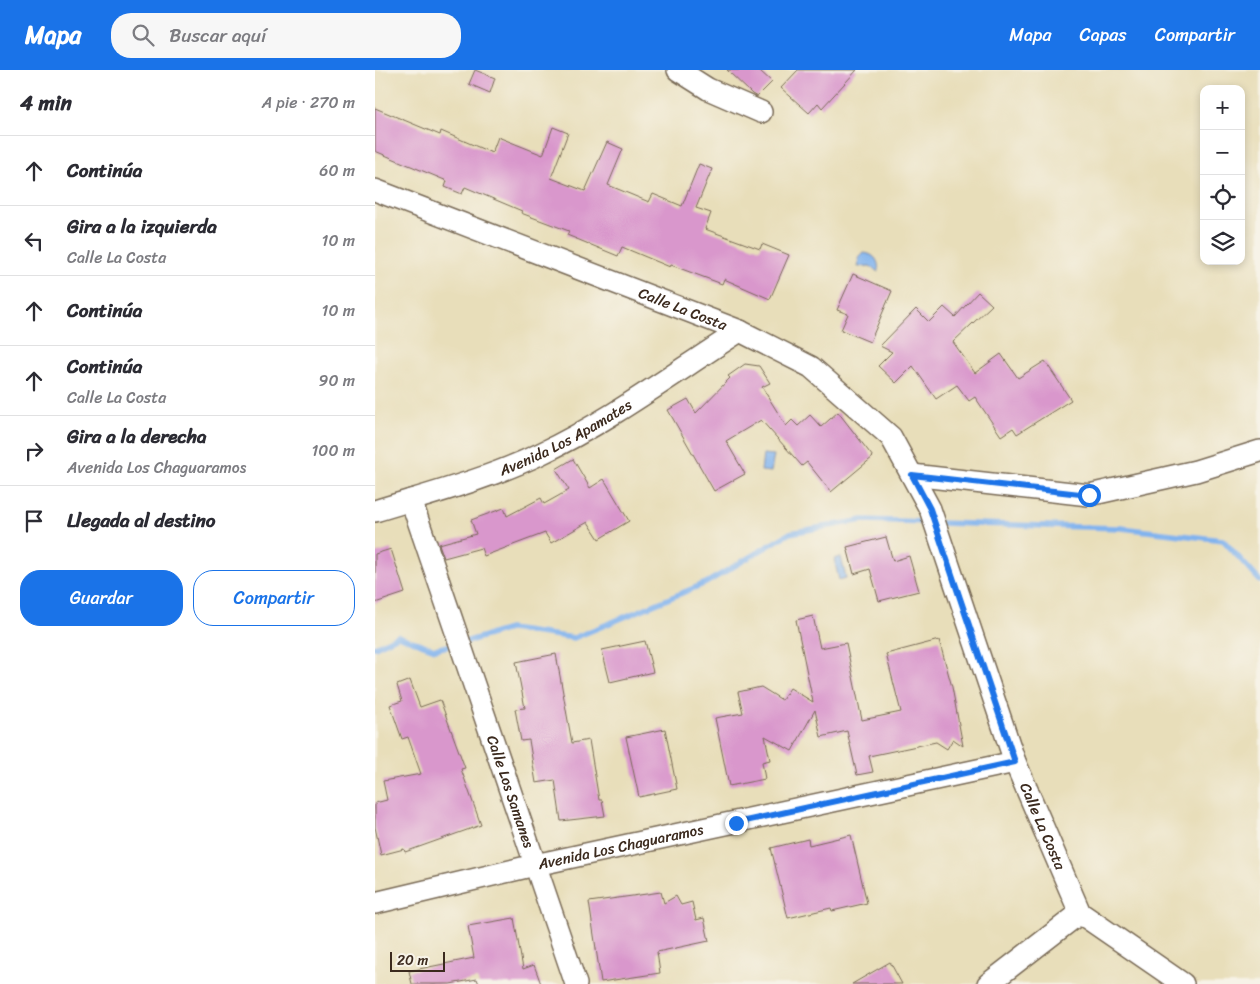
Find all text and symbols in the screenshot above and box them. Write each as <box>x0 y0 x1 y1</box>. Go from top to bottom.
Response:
search box <box>111 13 461 58</box>
text: Mapa <box>25 14 81 56</box>
text: Buscar aquí <box>169 19 266 52</box>
text: Mapa <box>1009 19 1052 51</box>
text: Capas <box>1080 19 1127 51</box>
text: Compartir <box>1155 19 1235 51</box>
icon: search <box>129 21 157 49</box>
text: 4 min <box>20 84 72 122</box>
map controls <box>1200 85 1245 265</box>
button: + <box>1200 85 1245 130</box>
text: A pie · 270 m <box>262 88 355 117</box>
button: − <box>1200 130 1245 175</box>
text: Continúa <box>67 154 142 187</box>
text: 60 m <box>319 156 355 185</box>
icon: ahead <box>20 157 48 185</box>
button: locate <box>1200 175 1245 220</box>
text: Gira a la izquierda <box>67 210 217 243</box>
button: layers <box>1200 220 1245 265</box>
text: 10 m <box>322 226 355 255</box>
icon: left <box>20 227 48 255</box>
text: Calle La Costa <box>67 243 166 272</box>
street label: Calle La Costa <box>635 280 731 338</box>
text: Continúa <box>67 294 142 327</box>
text: 10 m <box>322 296 355 325</box>
icon: ahead <box>20 297 48 325</box>
text: Continúa <box>67 350 142 383</box>
text: 90 m <box>319 366 355 395</box>
icon: ahead <box>20 367 48 395</box>
text: Calle La Costa <box>67 383 166 412</box>
street label: Avenida Los Apamates <box>495 392 637 483</box>
text: Gira a la derecha <box>67 420 206 453</box>
text: 100 m <box>311 436 355 465</box>
icon: right <box>20 437 48 465</box>
text: Avenida Los Chaguaramos <box>67 453 246 482</box>
route start <box>1078 484 1101 507</box>
text: Llegada al destino <box>67 504 216 537</box>
icon: arrive <box>20 507 48 535</box>
button: Guardar <box>20 570 183 626</box>
button: Compartir <box>193 570 355 626</box>
street label: Calle Los Samanes <box>479 732 542 852</box>
street label: Calle La Costa <box>1012 778 1073 875</box>
route end <box>725 812 748 835</box>
street label: Avenida Los Chaguaramos <box>535 816 706 877</box>
text: 20 m <box>397 948 428 973</box>
scale bar <box>390 949 445 972</box>

